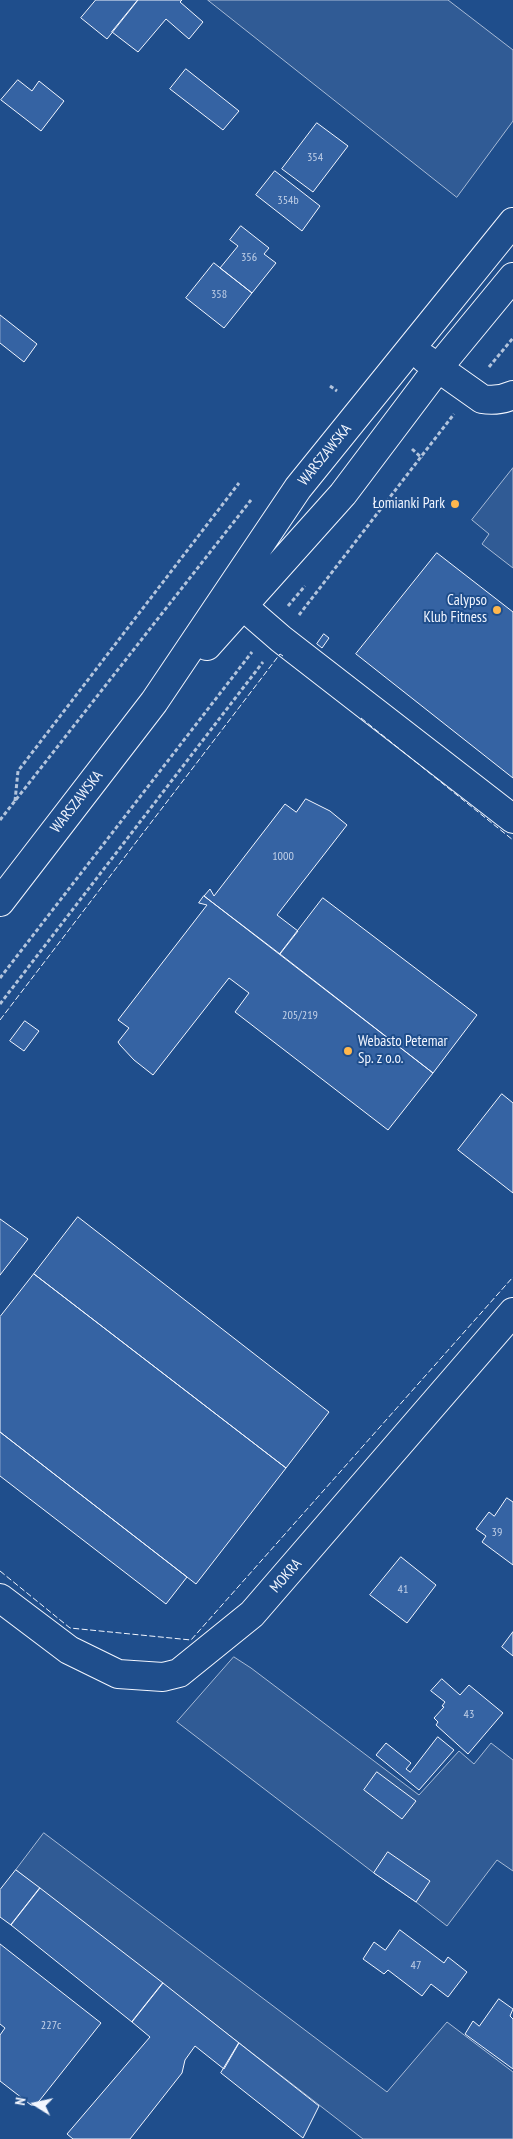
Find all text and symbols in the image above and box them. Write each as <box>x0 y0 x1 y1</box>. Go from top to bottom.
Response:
house number: 354 <box>307 151 323 165</box>
house number: 354b <box>277 194 299 208</box>
house number: 356 <box>241 251 257 265</box>
house number: 358 <box>211 288 227 302</box>
street label: WARSZAWSKA <box>295 421 355 489</box>
place label: Łomianki Park <box>373 495 445 513</box>
marker: Łomianki Park <box>449 498 461 510</box>
place label: Calypso Klub Fitness <box>423 592 487 627</box>
marker: Calypso Klub Fitness <box>491 604 503 616</box>
street label: WARSZAWSKA <box>47 767 107 837</box>
house number: 1000 <box>272 850 294 864</box>
house number: 205/219 <box>282 1009 318 1023</box>
place label: Webasto Petemar Sp. z o.o. <box>358 1033 448 1068</box>
marker: Webasto Petemar Sp. z o.o. <box>342 1045 354 1057</box>
house number: 39 <box>492 1526 502 1540</box>
street label: MOKRA <box>266 1555 306 1597</box>
house number: 41 <box>398 1583 408 1597</box>
house number: 43 <box>464 1708 474 1722</box>
house number: 47 <box>411 1959 421 1973</box>
house number: 227c <box>41 2019 61 2033</box>
north arrow <box>10 2079 60 2129</box>
text: N <box>11 2096 30 2107</box>

